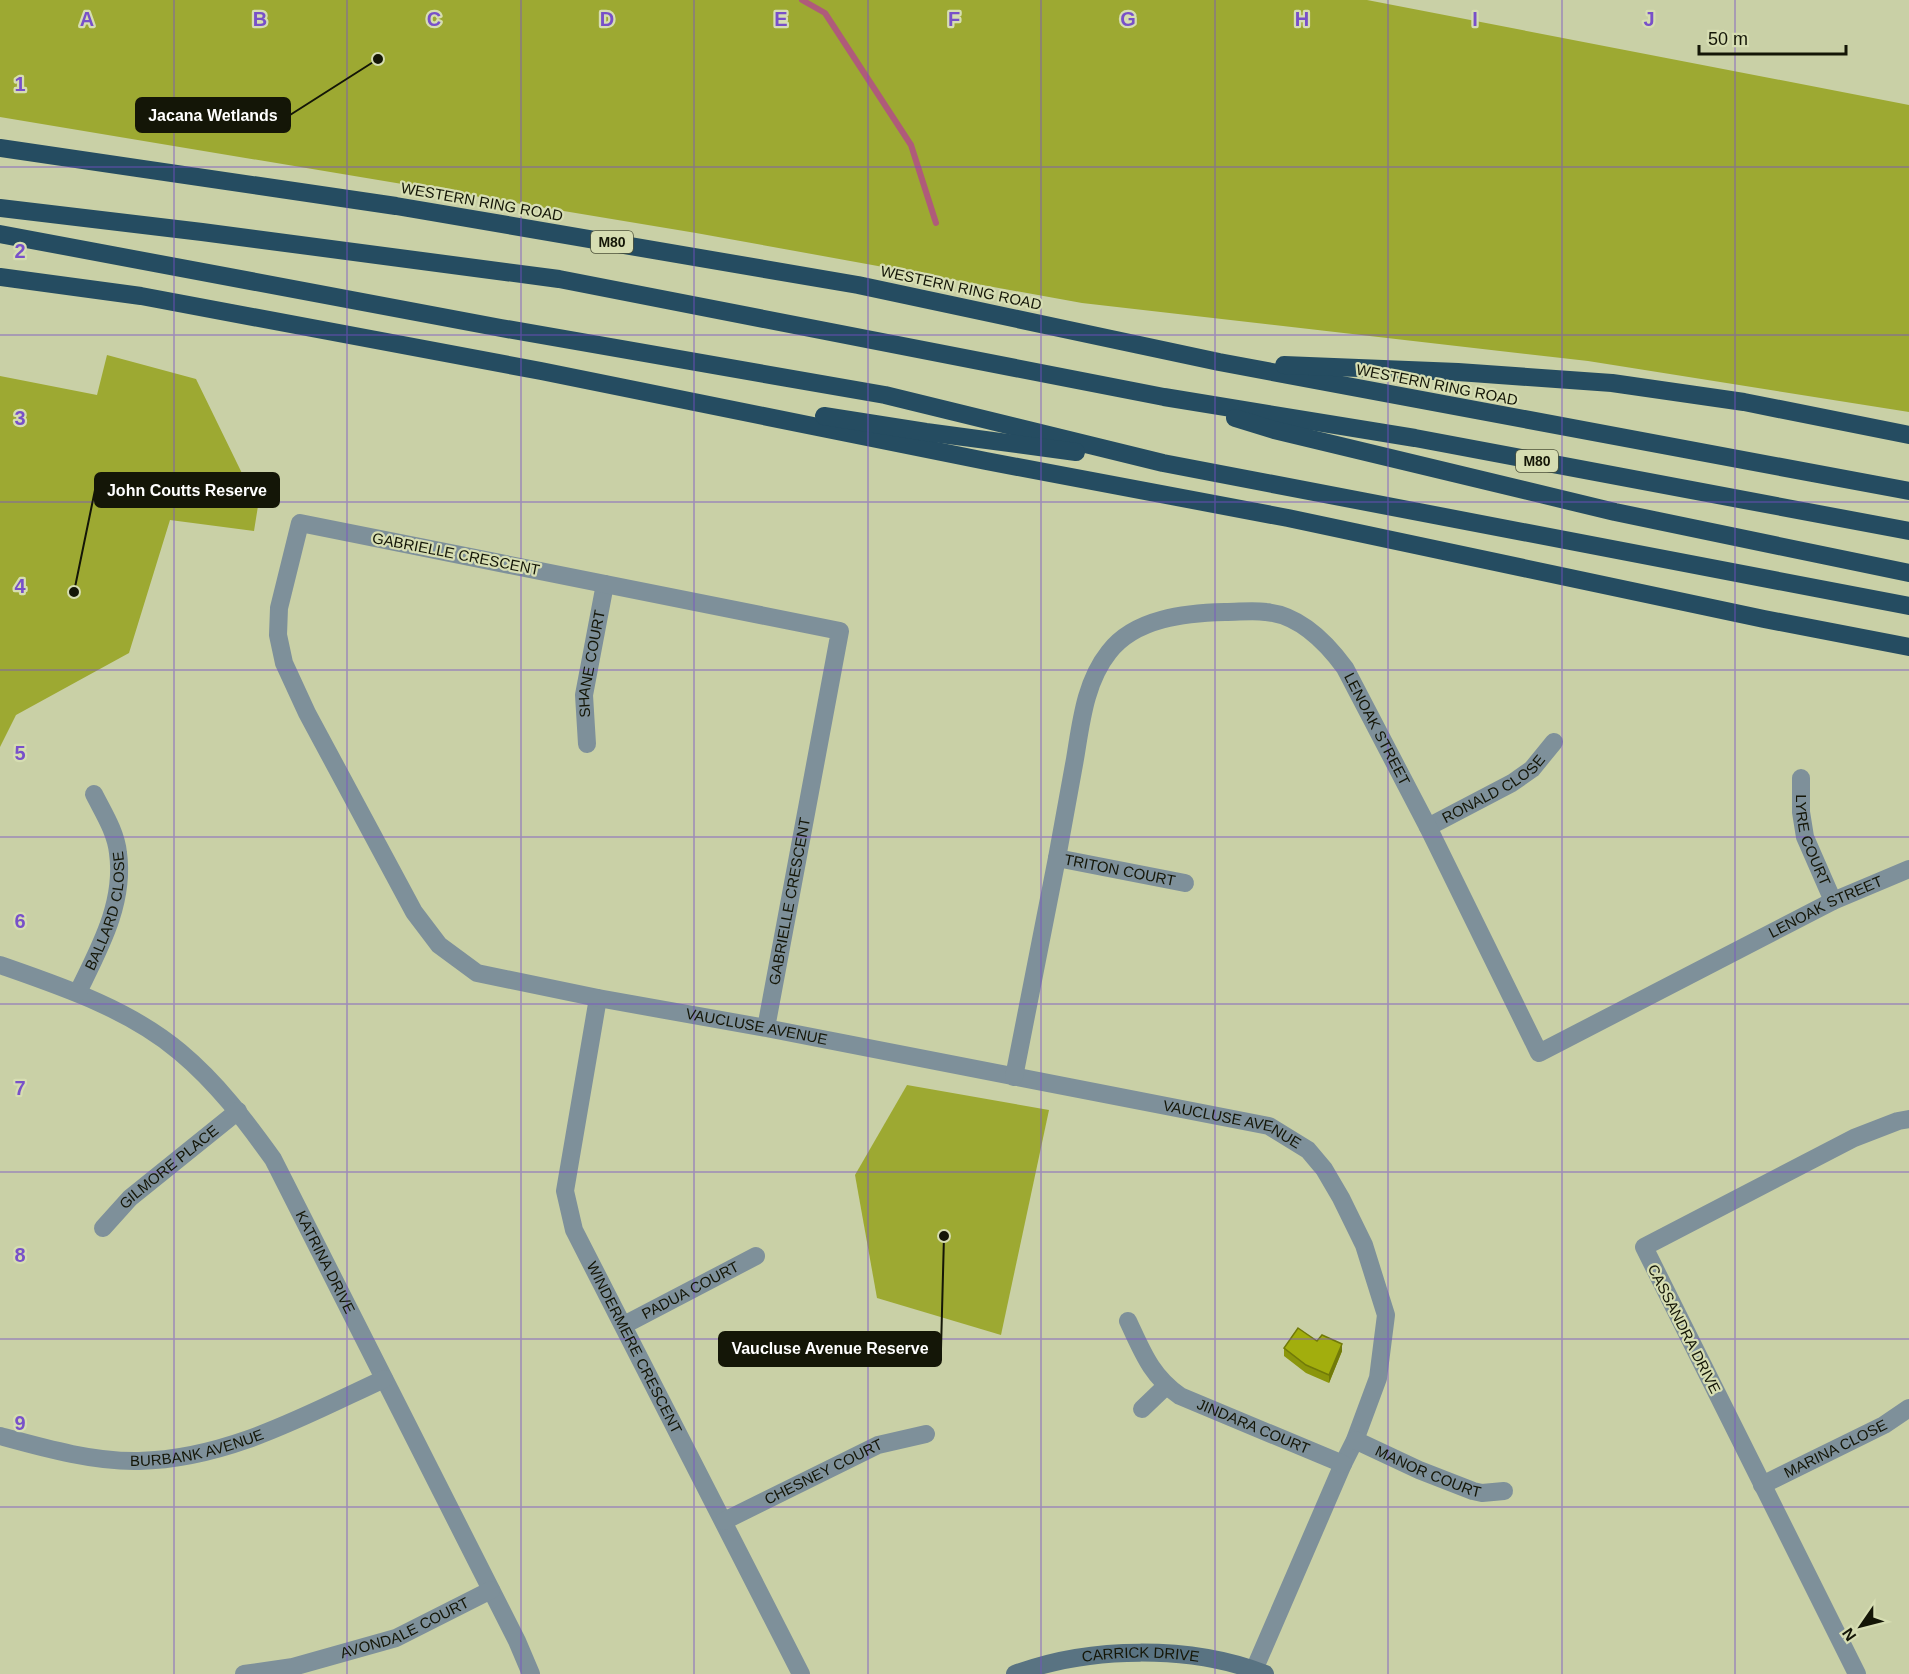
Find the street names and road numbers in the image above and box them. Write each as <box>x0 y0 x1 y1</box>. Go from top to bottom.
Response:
street label: WESTERN RING ROAD <box>400 179 565 224</box>
road number: M80 <box>591 231 633 253</box>
street label: WESTERN RING ROAD <box>879 262 1043 313</box>
street label: WESTERN RING ROAD <box>1355 361 1519 409</box>
road number: M80 <box>1516 450 1558 472</box>
street label: GABRIELLE CRESCENT <box>371 529 541 578</box>
street label: SHANE COURT <box>575 608 608 718</box>
street label: LENOAK STREET <box>1341 670 1414 788</box>
street label: RONALD CLOSE <box>1439 751 1548 826</box>
street label: LYRE COURT <box>1793 794 1834 888</box>
street label: GABRIELLE CRESCENT <box>765 816 813 986</box>
street label: BALLARD CLOSE <box>81 850 127 973</box>
street label: TRITON COURT <box>1063 851 1177 889</box>
street label: LENOAK STREET <box>1766 872 1885 941</box>
street label: VAUCLUSE AVENUE <box>684 1005 829 1048</box>
street label: VAUCLUSE AVENUE <box>1162 1097 1304 1152</box>
street label: GILMORE PLACE <box>116 1121 221 1212</box>
street label: KATRINA DRIVE <box>293 1208 359 1316</box>
street label: PADUA COURT <box>639 1257 742 1322</box>
street label: WINDERMERE CRESCENT <box>584 1259 686 1436</box>
street label: CASSANDRA DRIVE <box>1645 1261 1724 1396</box>
street label: JINDARA COURT <box>1194 1395 1312 1457</box>
street label: MARINA CLOSE <box>1781 1416 1890 1481</box>
street label: BURBANK AVENUE <box>130 1425 266 1469</box>
street label: CHESNEY COURT <box>761 1435 885 1508</box>
street label: MANOR COURT <box>1373 1442 1483 1501</box>
street label: AVONDALE COURT <box>338 1594 471 1661</box>
street label: CARRICK DRIVE <box>1081 1644 1200 1665</box>

